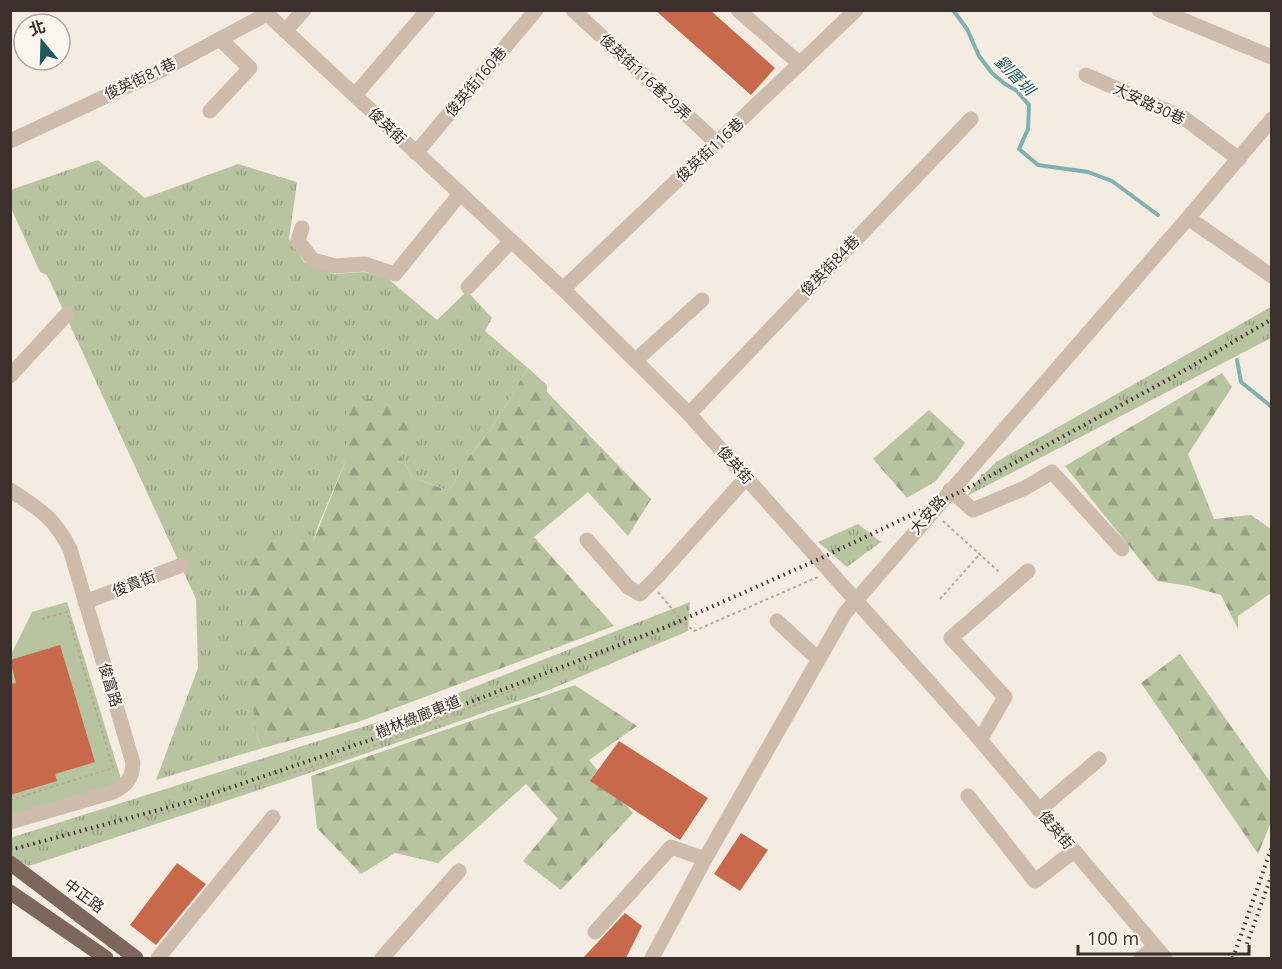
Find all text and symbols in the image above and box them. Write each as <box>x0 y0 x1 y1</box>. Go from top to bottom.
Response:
north arrow <box>12 12 72 72</box>
text: 北 <box>26 15 48 41</box>
street label: 俊英街116巷29弄 <box>596 29 696 124</box>
street label: 俊英街160巷 <box>440 42 510 121</box>
water label: 劉厝圳 <box>990 50 1041 101</box>
street label: 俊英街81巷 <box>100 53 179 103</box>
street label: 大安路30巷 <box>1110 78 1189 128</box>
street label: 俊英街 <box>365 102 411 148</box>
street label: 俊英街116巷 <box>671 113 747 186</box>
street label: 俊英街84巷 <box>795 231 863 300</box>
street label: 俊英街 <box>713 441 758 488</box>
street label: 大安路 <box>905 491 950 538</box>
street label: 俊貴街 <box>109 566 158 600</box>
street label: 俊富路 <box>95 660 127 709</box>
street label: 樹林綠廊車道 <box>372 690 463 742</box>
street label: 俊英街 <box>1035 806 1079 853</box>
street label: 中正路 <box>61 874 109 917</box>
scale bar <box>1078 918 1249 956</box>
text: 100 m <box>1087 926 1139 950</box>

